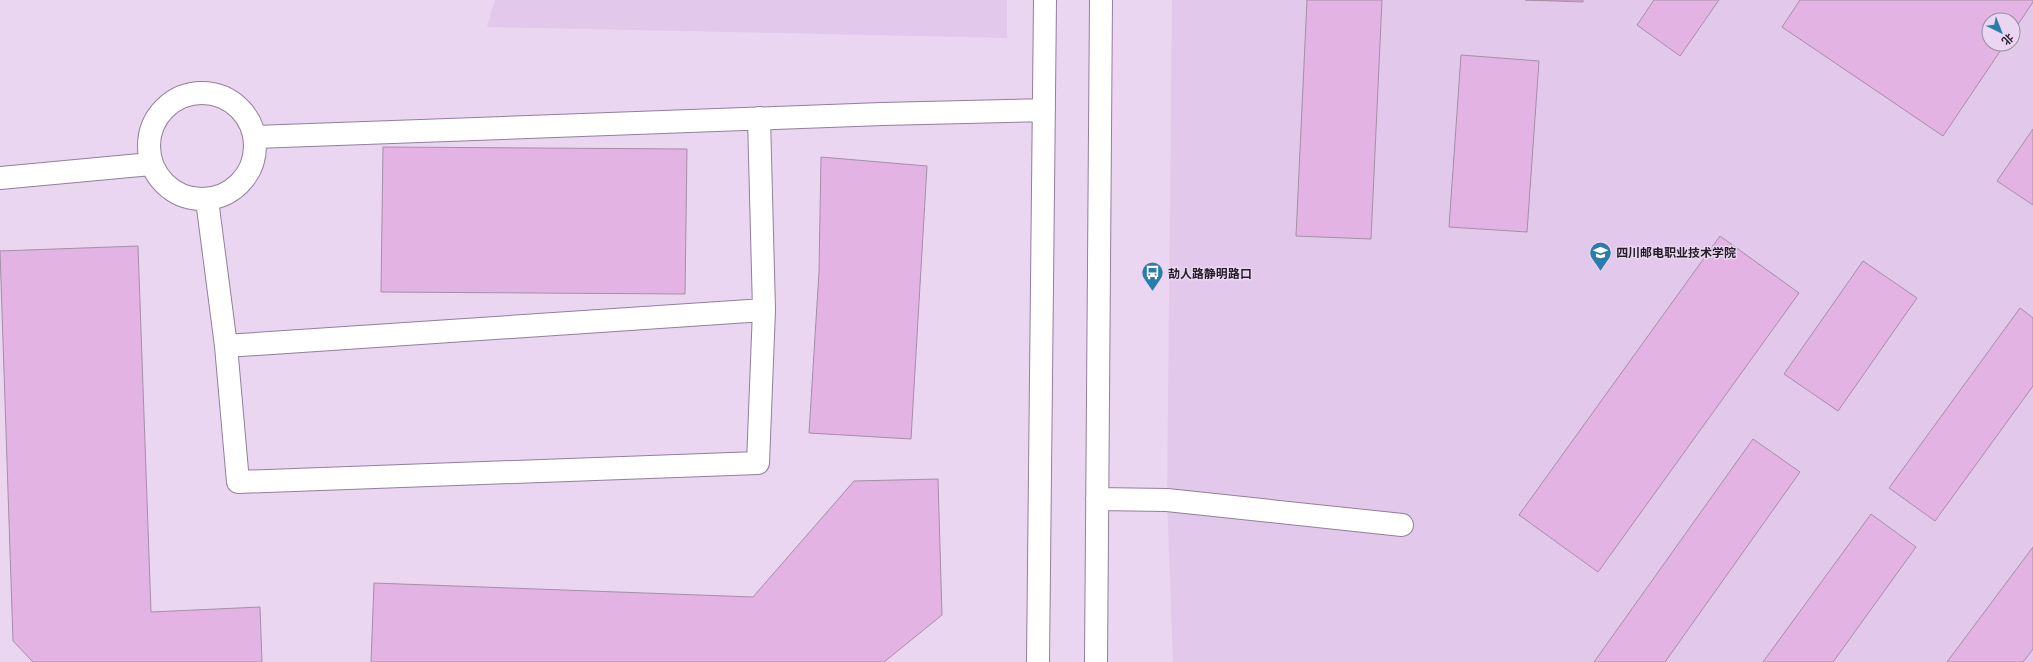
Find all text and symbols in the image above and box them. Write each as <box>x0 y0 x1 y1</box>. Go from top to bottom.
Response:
north arrow <box>1981 12 2021 52</box>
text: 北 <box>1999 30 2017 48</box>
school or university icon: 四川邮电职业技术学院 <box>1588 239 1614 272</box>
place label: 四川邮电职业技术学院 <box>1616 245 1736 260</box>
bus stop icon: 劼人路静明路口 <box>1140 260 1166 293</box>
place label: 劼人路静明路口 <box>1168 266 1252 281</box>

